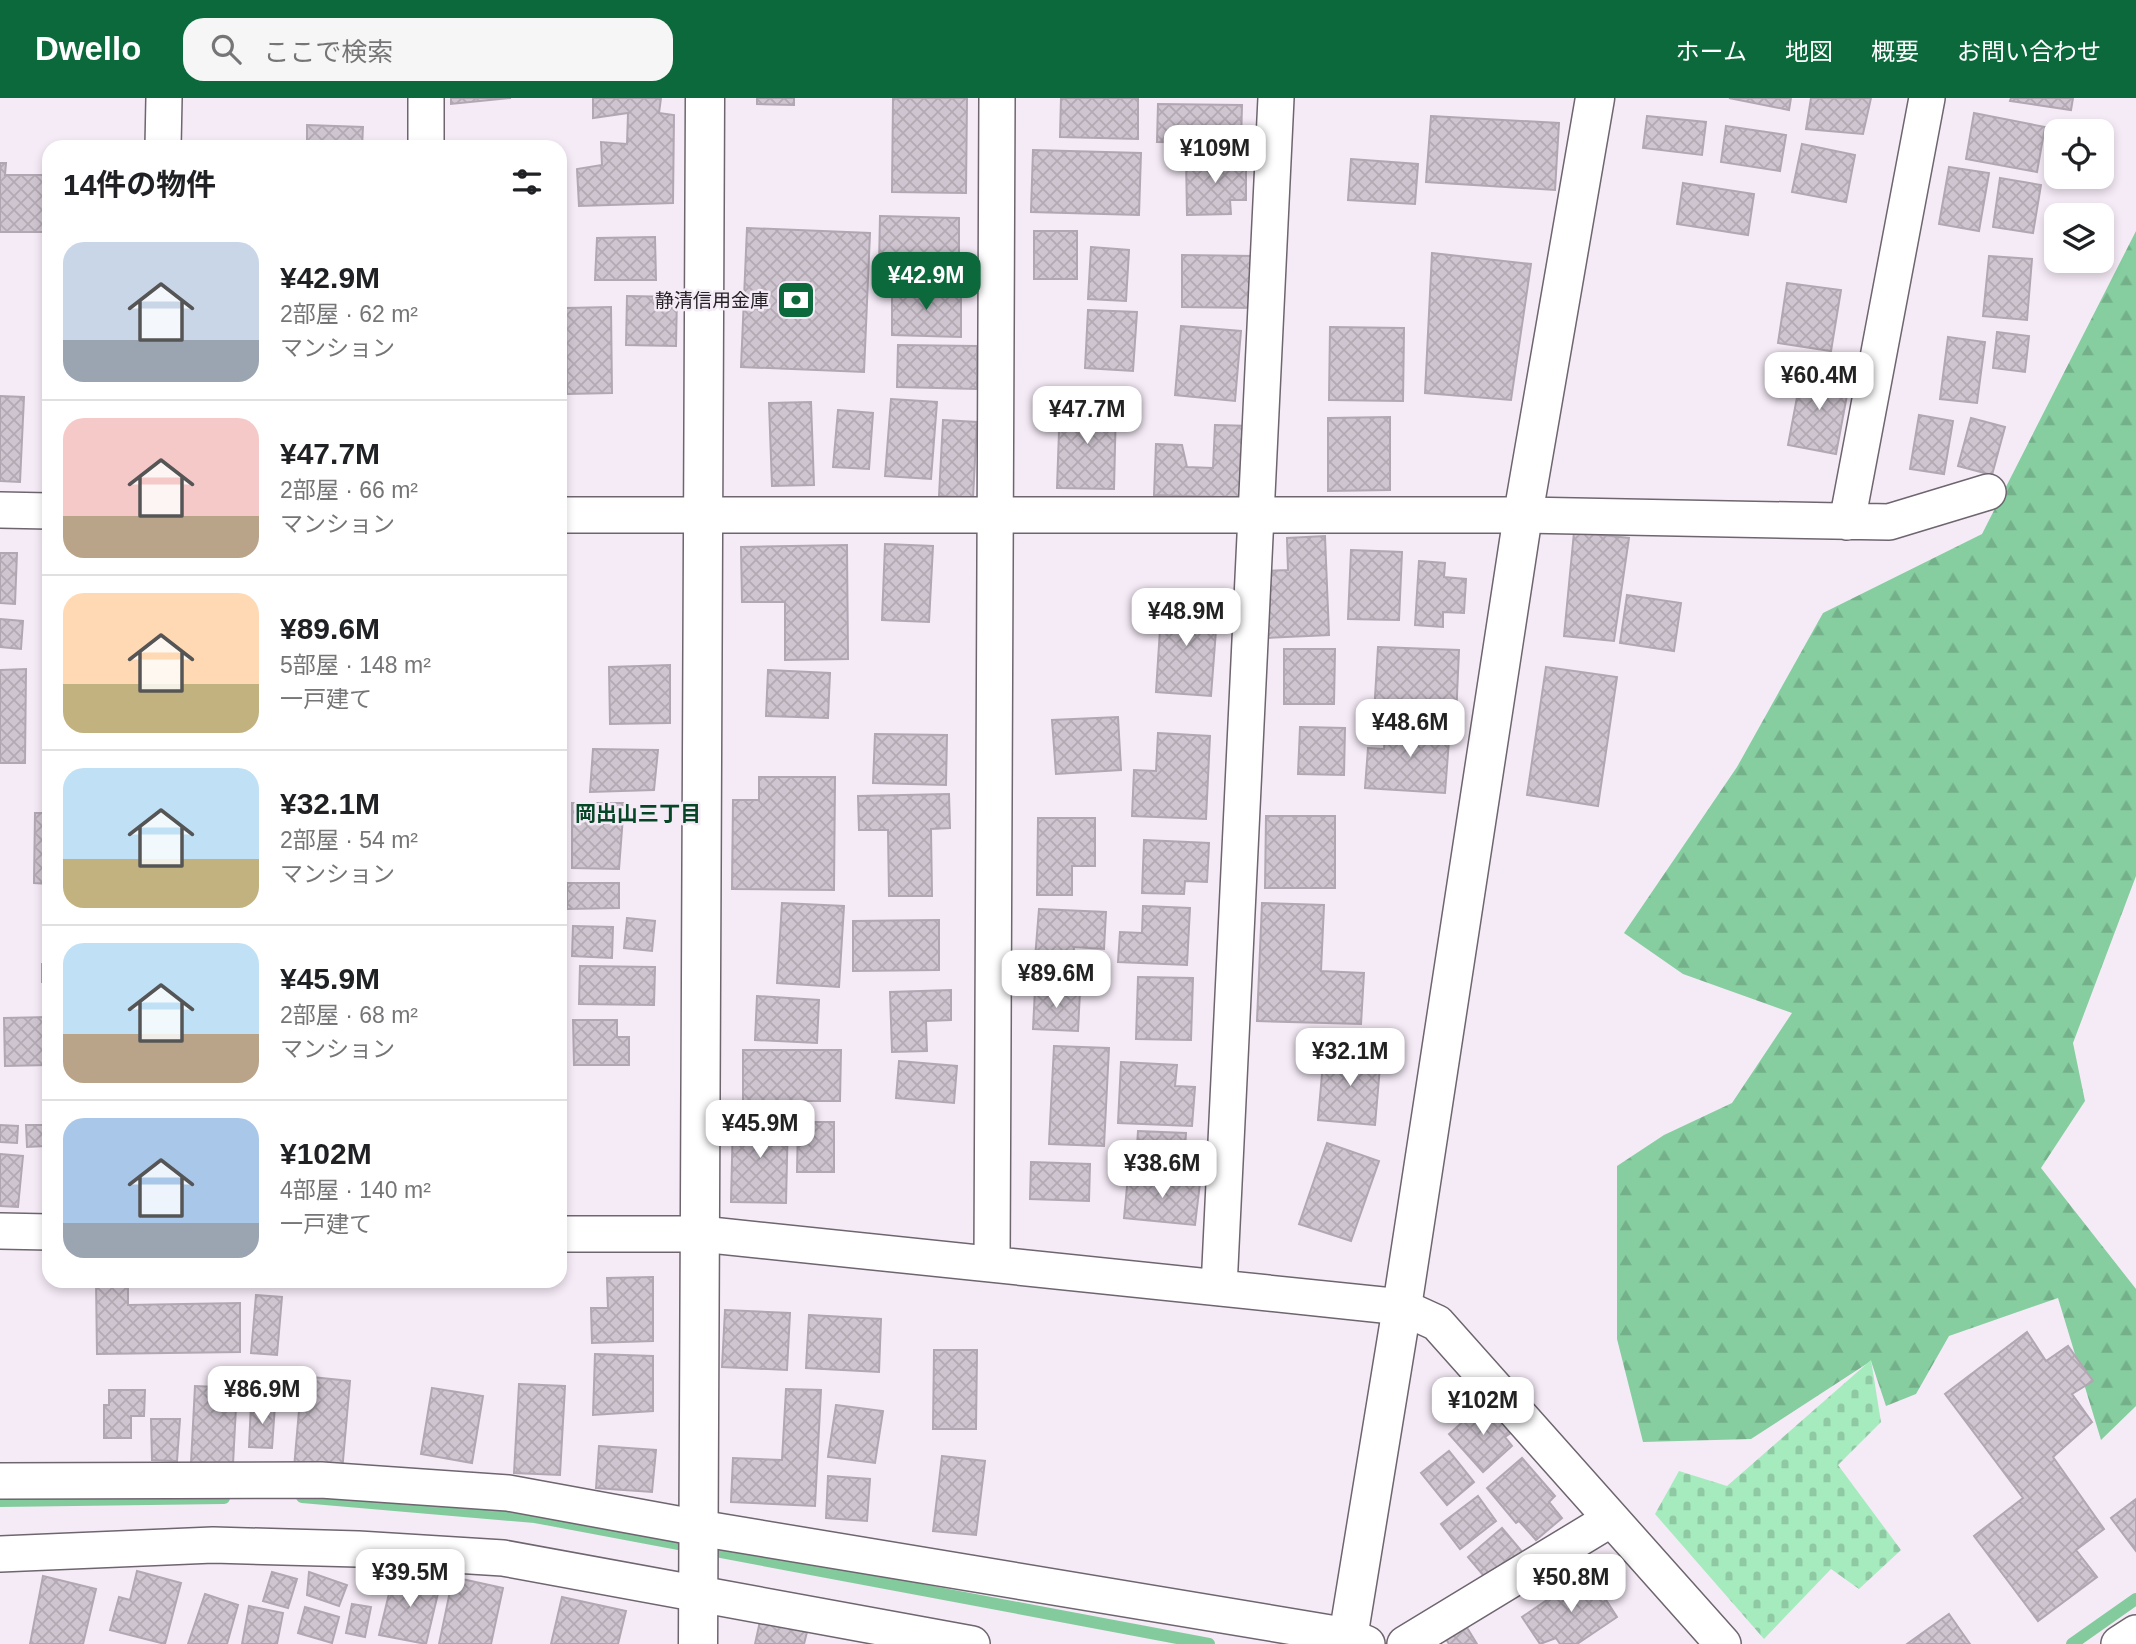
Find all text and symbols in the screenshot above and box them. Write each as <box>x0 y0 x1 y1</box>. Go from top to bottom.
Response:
search box <box>183 18 673 81</box>
text: Dwello <box>35 30 141 67</box>
icon: search <box>207 30 245 68</box>
text: ここで検索 <box>263 37 393 67</box>
text: ホーム <box>1676 38 1747 65</box>
text: 地図 <box>1785 38 1833 65</box>
text: 概要 <box>1871 38 1919 65</box>
text: お問い合わせ <box>1957 38 2101 65</box>
map controls <box>2044 119 2114 273</box>
button: locate <box>2044 119 2114 189</box>
pin: ¥109M <box>1166 126 1264 185</box>
text: ¥109M <box>1180 135 1250 161</box>
icon: filters <box>508 163 546 201</box>
text: 14件の物件 <box>63 168 216 201</box>
button: layers <box>2044 203 2114 273</box>
pin: ¥42.9M <box>869 252 983 312</box>
text: ¥42.9M <box>280 261 380 294</box>
text: ¥42.9M <box>888 262 964 288</box>
icon: home <box>119 270 203 354</box>
bank icon: 静清信用金庫 <box>775 279 817 321</box>
place label: 静清信用金庫 <box>655 290 769 311</box>
text: 2部屋 · 62 m² <box>280 301 418 327</box>
text: マンション <box>280 335 395 361</box>
pin: ¥60.4M <box>1762 352 1876 412</box>
text: ¥60.4M <box>1781 362 1857 388</box>
pin: ¥47.7M <box>1030 386 1144 446</box>
text: ¥47.7M <box>1049 396 1125 422</box>
text: ¥47.7M <box>280 437 380 470</box>
icon: home <box>119 446 203 530</box>
text: 2部屋 · 66 m² <box>280 477 418 503</box>
text: マンション <box>280 511 395 537</box>
pin: ¥48.9M <box>1129 588 1243 648</box>
text: ¥48.9M <box>1148 598 1224 624</box>
text: ¥89.6M <box>280 612 380 645</box>
icon: home <box>119 621 203 705</box>
text: 5部屋 · 148 m² <box>280 652 431 678</box>
text: 一戸建て <box>280 686 372 712</box>
pin: ¥48.6M <box>1353 700 1467 759</box>
text: ¥48.6M <box>1372 709 1448 735</box>
text: ¥32.1M <box>280 787 380 820</box>
icon: home <box>119 796 203 880</box>
district label: 岡出山三丁目 <box>575 802 701 825</box>
text: 2部屋 · 54 m² <box>280 827 418 853</box>
text: マンション <box>280 861 395 887</box>
pin: ¥89.6M <box>999 950 1113 1010</box>
text: ¥89.6M <box>1018 960 1094 986</box>
text: ¥45.9M <box>280 962 380 995</box>
icon: home <box>119 971 203 1055</box>
text: 2部屋 · 68 m² <box>280 1002 418 1028</box>
pin: ¥32.1M <box>1293 1028 1407 1088</box>
text: マンション <box>280 1036 395 1062</box>
text: ¥32.1M <box>1312 1038 1388 1064</box>
pin: ¥45.9M <box>703 1100 817 1160</box>
text: ¥45.9M <box>722 1110 798 1136</box>
text: ¥102M <box>280 1137 372 1170</box>
pin: ¥38.6M <box>1105 1140 1219 1200</box>
icon: home <box>119 1146 203 1230</box>
text: ¥38.6M <box>1124 1150 1200 1176</box>
text: 4部屋 · 140 m² <box>280 1177 431 1203</box>
text: 一戸建て <box>280 1211 372 1237</box>
pin: ¥86.9M <box>205 1366 319 1426</box>
text: ¥86.9M <box>224 1376 300 1402</box>
pin: ¥102M <box>1434 1378 1532 1437</box>
text: ¥102M <box>1448 1387 1518 1413</box>
pin: ¥39.5M <box>353 1550 467 1609</box>
pin: ¥50.8M <box>1514 1554 1628 1614</box>
text: ¥39.5M <box>372 1559 448 1585</box>
text: ¥50.8M <box>1533 1564 1609 1590</box>

